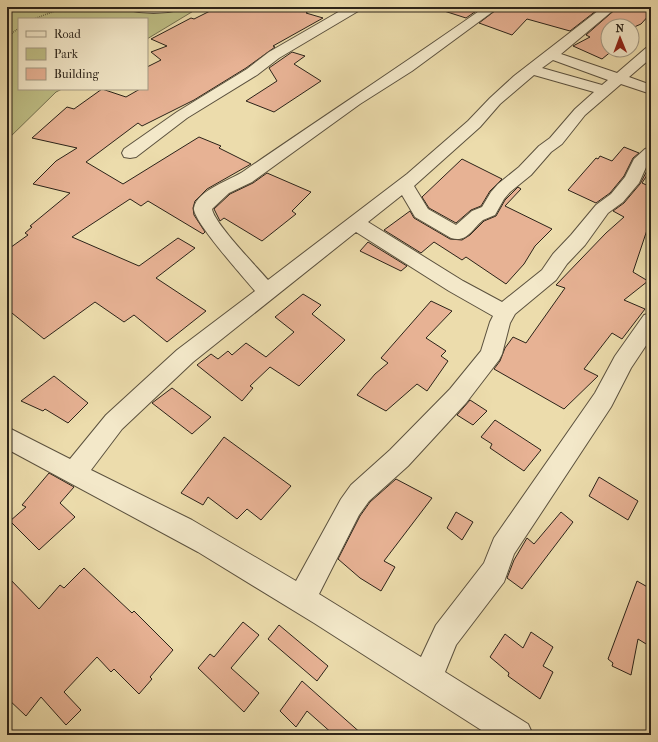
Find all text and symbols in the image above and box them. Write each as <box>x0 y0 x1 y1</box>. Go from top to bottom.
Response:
legend <box>18 18 148 90</box>
north arrow <box>600 18 640 58</box>
text: N <box>616 22 625 35</box>
text: Road <box>54 27 81 41</box>
text: Park <box>54 47 79 61</box>
text: Building <box>54 67 99 81</box>

